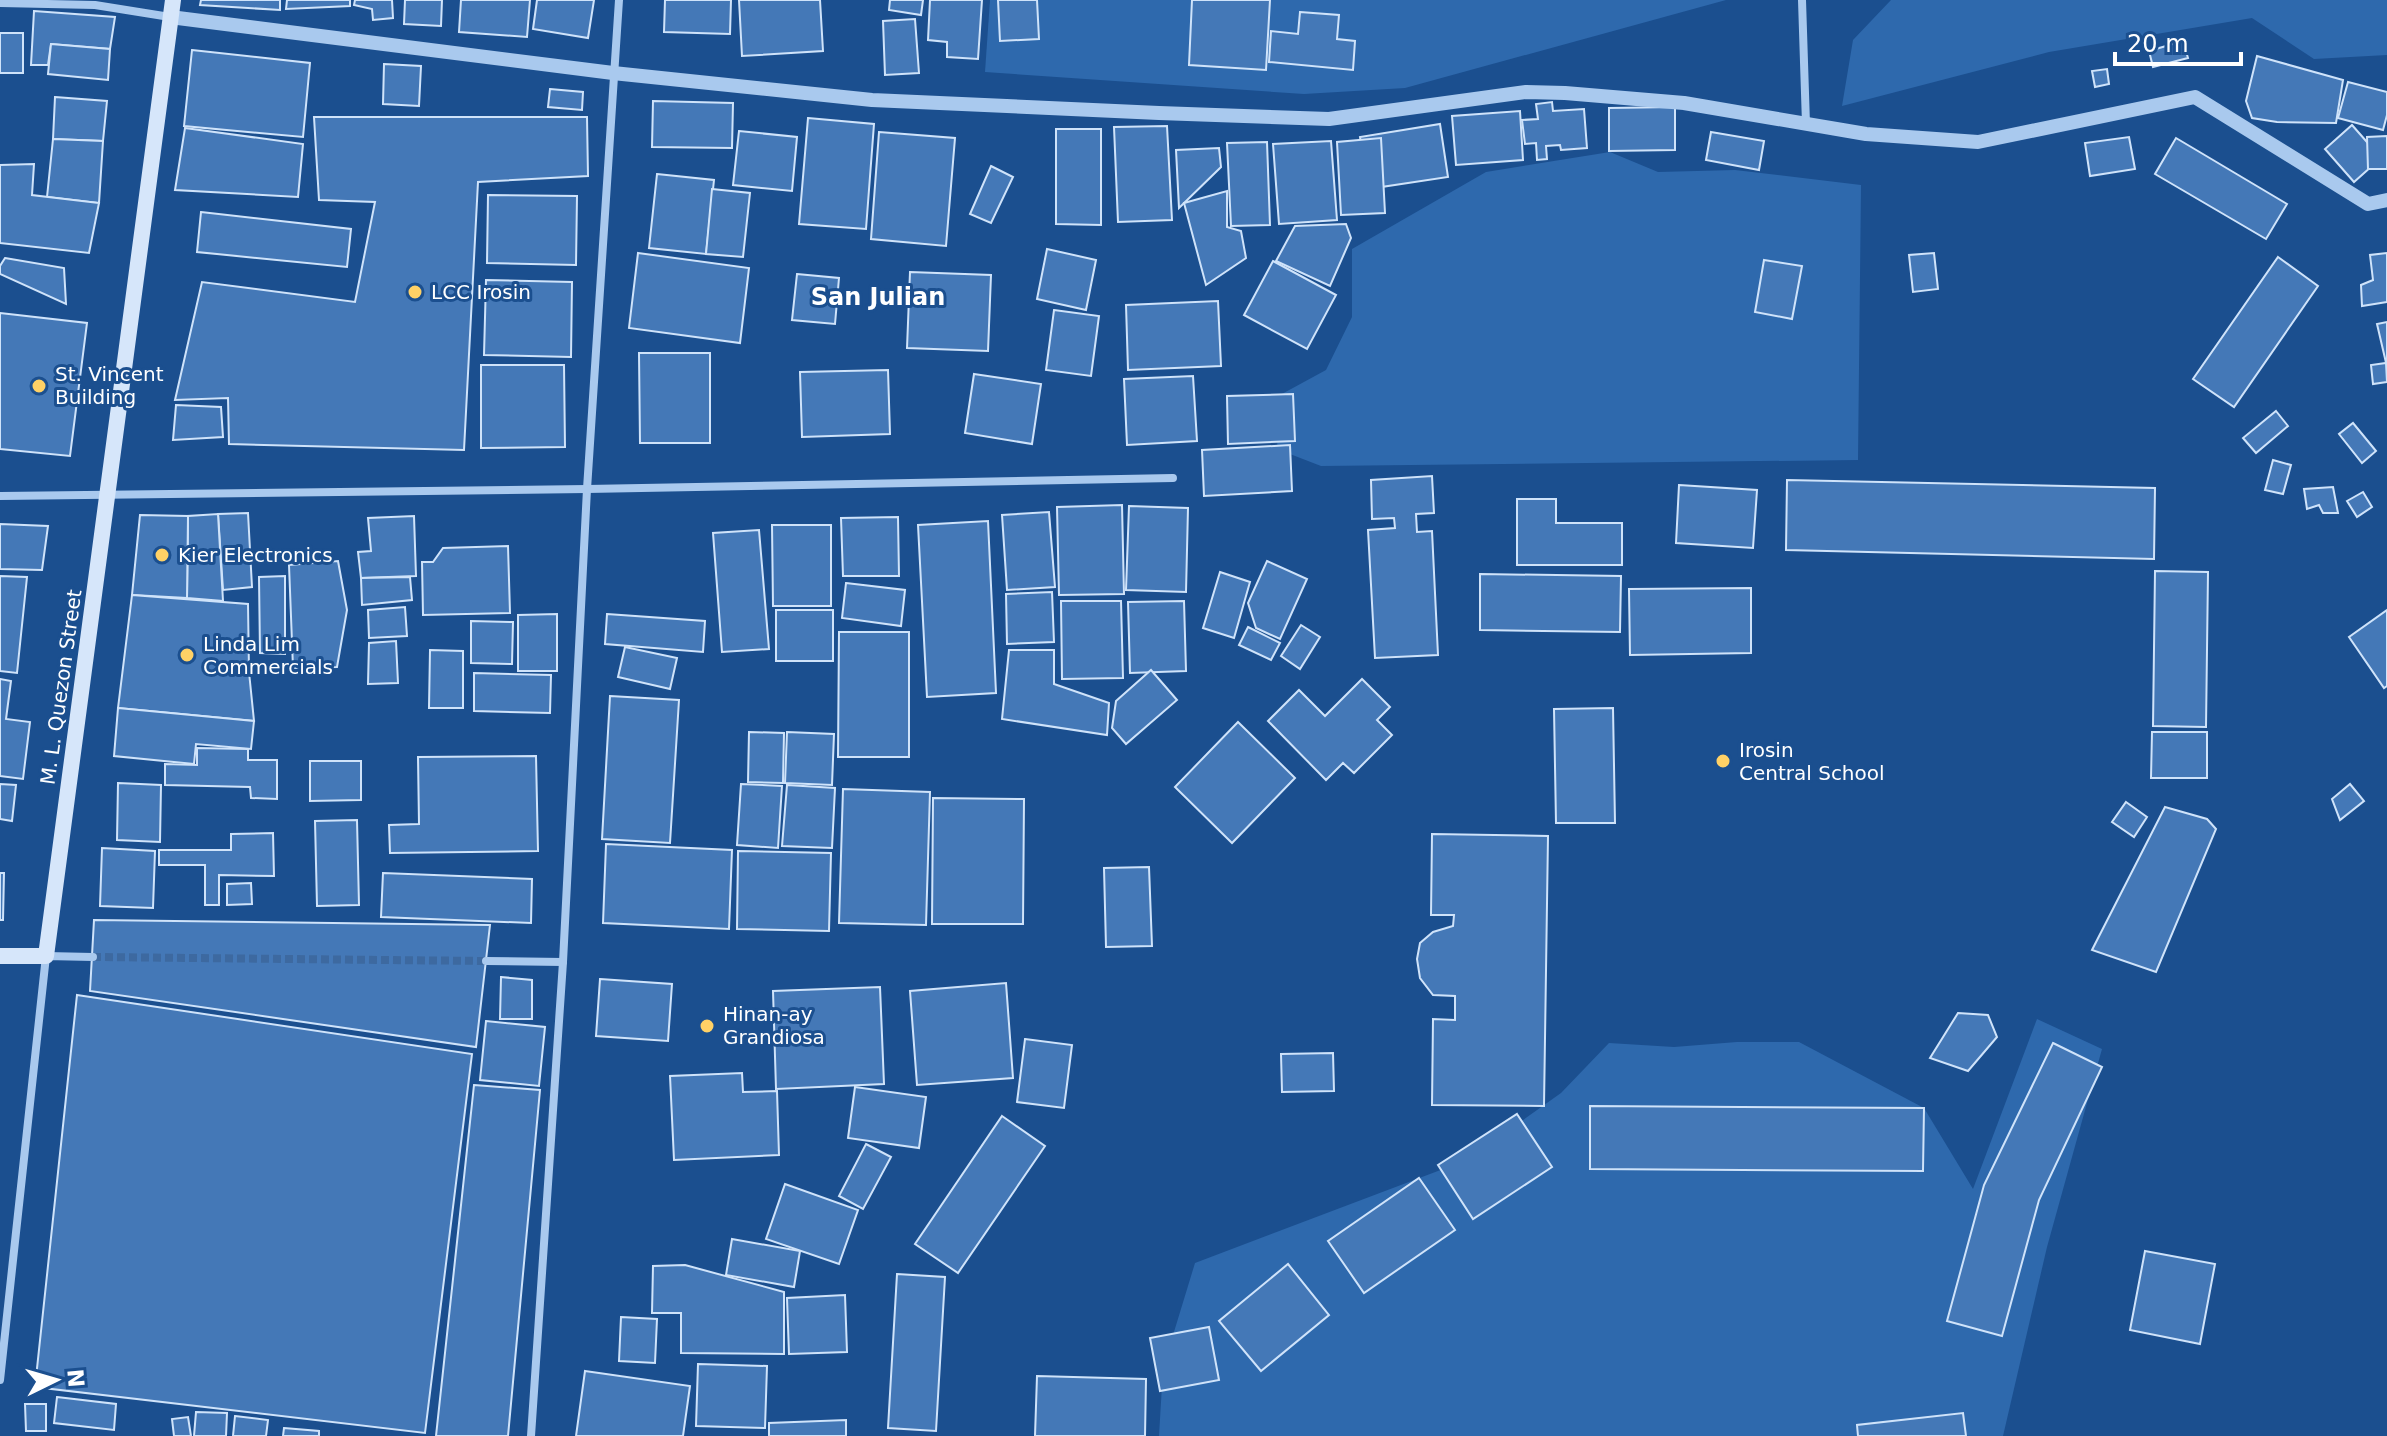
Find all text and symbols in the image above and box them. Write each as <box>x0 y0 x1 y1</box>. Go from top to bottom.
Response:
scale bar <box>2115 16 2241 66</box>
text: 20 m <box>2127 30 2189 58</box>
place label: LCC Irosin <box>431 280 531 304</box>
marker: LCC Irosin <box>406 283 424 301</box>
district label: San Julian <box>811 283 945 311</box>
place label: St. Vincent Building <box>55 362 164 409</box>
marker: St. Vincent Building <box>30 377 48 395</box>
place label: Kier Electronics <box>178 543 333 567</box>
marker: Kier Electronics <box>153 546 171 564</box>
street label: M. L. Quezon Street <box>35 588 87 786</box>
place label: Linda Lim Commercials <box>203 632 333 679</box>
marker: Linda Lim Commercials <box>178 646 196 664</box>
place label: Irosin Central School <box>1739 738 1885 785</box>
marker: Irosin Central School <box>1714 752 1732 770</box>
place label: Hinan-ay Grandiosa <box>723 1002 825 1049</box>
marker: Hinan-ay Grandiosa <box>698 1017 716 1035</box>
north arrow <box>16 1340 96 1420</box>
text: N <box>62 1368 89 1389</box>

